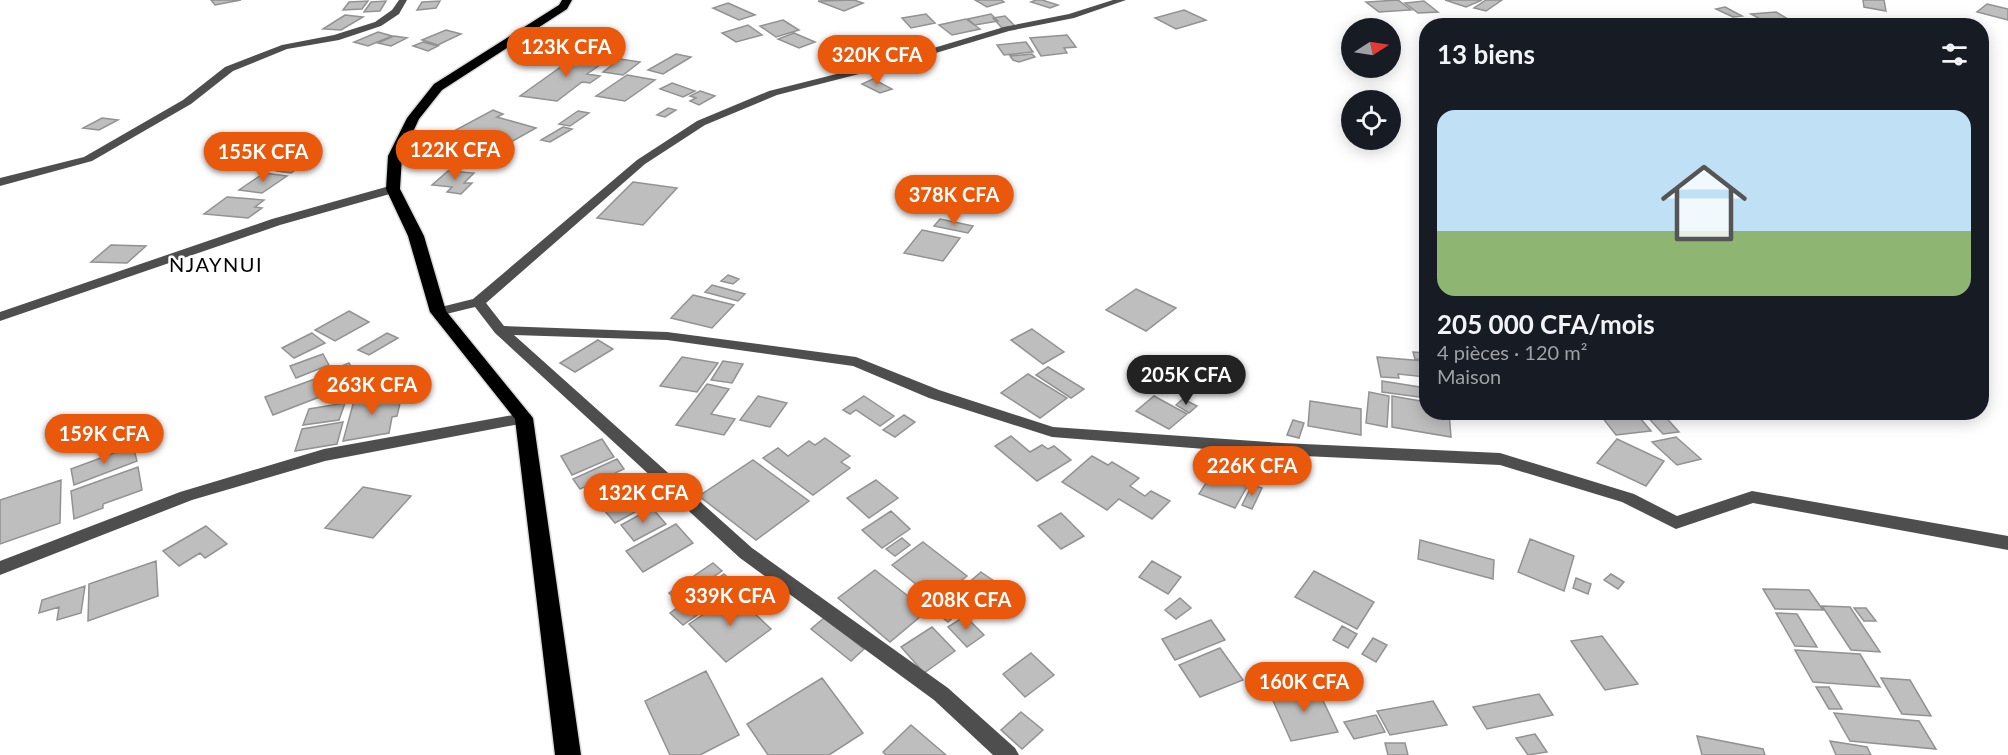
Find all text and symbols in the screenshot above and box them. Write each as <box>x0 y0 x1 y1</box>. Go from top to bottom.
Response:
north arrow <box>1341 18 1401 78</box>
map controls <box>1341 18 1401 150</box>
pin: 123K CFA <box>504 27 628 78</box>
text: 123K CFA <box>521 34 611 58</box>
pin: 320K CFA <box>815 35 939 86</box>
text: 13 biens <box>1437 38 1535 70</box>
icon: filters <box>1938 38 1971 71</box>
text: 320K CFA <box>832 42 922 66</box>
button: locate <box>1341 90 1401 150</box>
pin: 122K CFA <box>393 130 517 181</box>
pin: 155K CFA <box>201 132 325 183</box>
text: 122K CFA <box>410 137 500 161</box>
text: 155K CFA <box>218 139 308 163</box>
icon: home <box>1650 149 1758 257</box>
pin: 378K CFA <box>892 175 1016 226</box>
text: 378K CFA <box>909 182 999 206</box>
district label: NJAYNUI <box>169 252 263 276</box>
text: 205 000 CFA/mois <box>1437 308 1655 340</box>
text: 4 pièces · 120 m² <box>1437 340 1587 364</box>
pin: 205K CFA <box>1124 355 1248 406</box>
text: 205K CFA <box>1141 362 1231 386</box>
text: Maison <box>1437 364 1501 388</box>
pin: 263K CFA <box>310 365 434 416</box>
text: 263K CFA <box>327 372 417 396</box>
pin: 159K CFA <box>42 414 166 465</box>
text: 159K CFA <box>59 421 149 445</box>
pin: 226K CFA <box>1190 446 1314 497</box>
text: 226K CFA <box>1207 453 1297 477</box>
pin: 132K CFA <box>581 473 705 524</box>
text: 132K CFA <box>598 480 688 504</box>
pin: 339K CFA <box>668 576 792 627</box>
pin: 208K CFA <box>904 580 1028 631</box>
text: 339K CFA <box>685 583 775 607</box>
text: 208K CFA <box>921 587 1011 611</box>
pin: 160K CFA <box>1242 662 1366 713</box>
text: 160K CFA <box>1259 669 1349 693</box>

